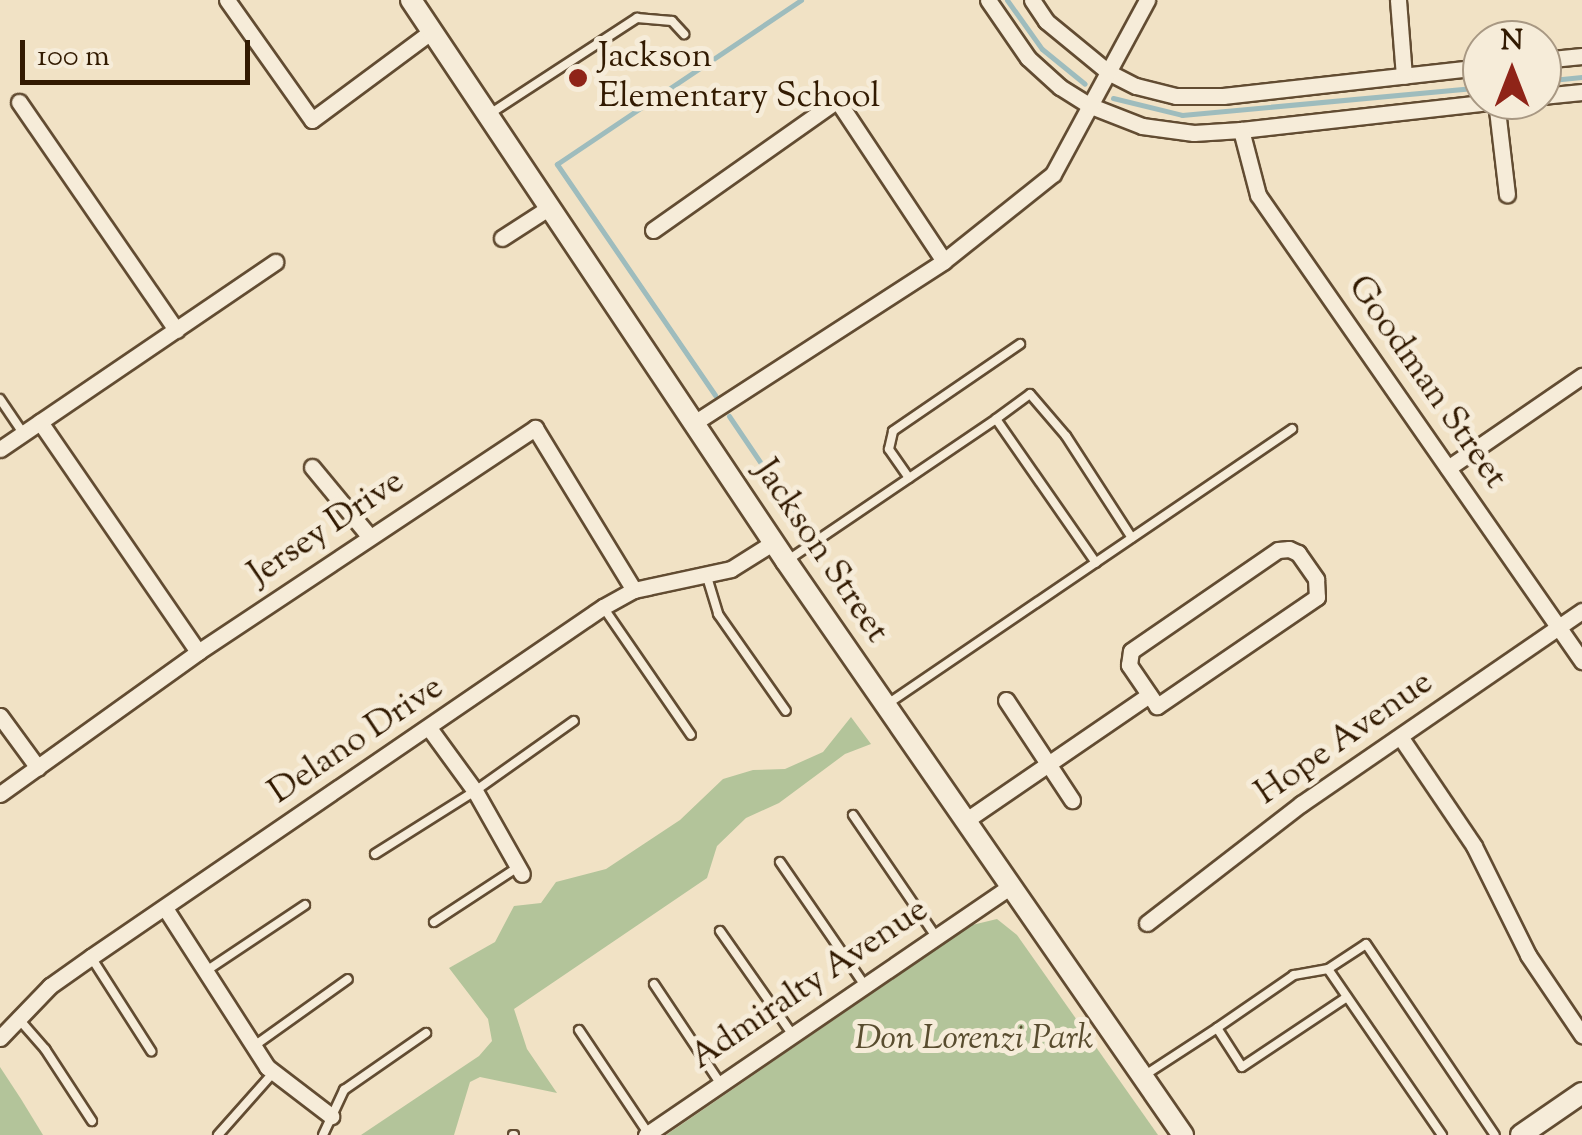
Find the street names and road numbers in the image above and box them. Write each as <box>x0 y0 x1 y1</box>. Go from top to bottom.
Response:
street label: Goodman Street <box>1337 268 1515 498</box>
street label: Jackson Street <box>743 452 897 652</box>
street label: Jersey Drive <box>241 462 413 596</box>
street label: Hope Avenue <box>1248 663 1442 815</box>
street label: Delano Drive <box>262 667 452 815</box>
street label: Admiralty Avenue <box>683 890 937 1080</box>

